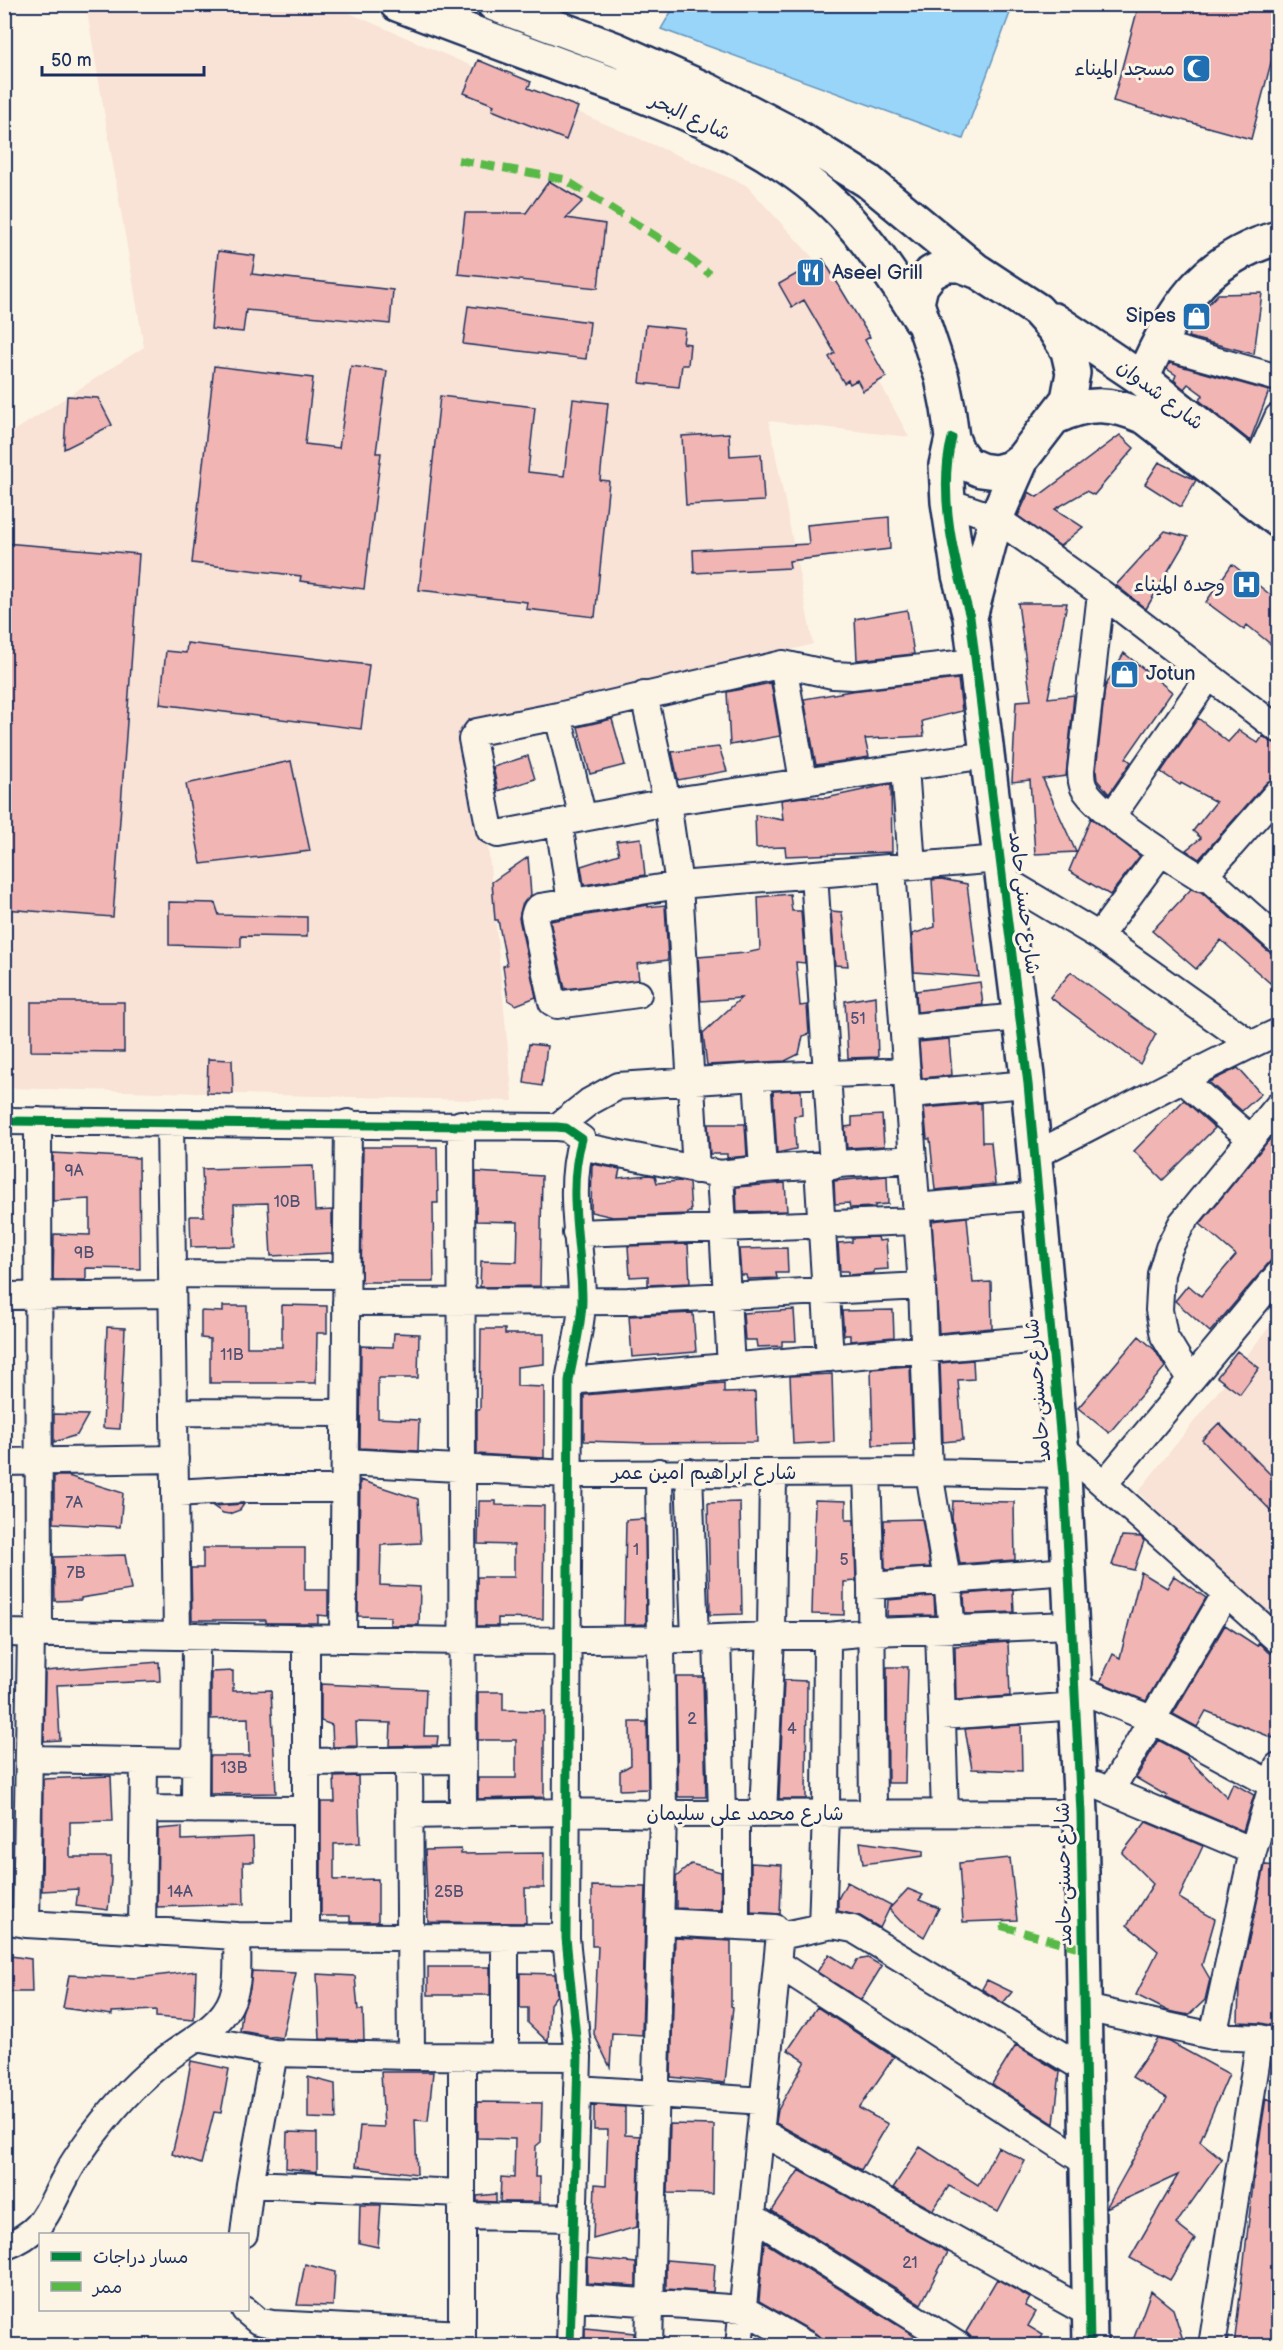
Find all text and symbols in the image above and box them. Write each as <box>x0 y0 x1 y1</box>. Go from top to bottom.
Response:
scale bar <box>42 39 204 77</box>
text: 50 m <box>51 50 92 71</box>
mosque icon: مسجد الميناء <box>1180 53 1212 85</box>
place label: مسجد الميناء <box>1074 57 1175 81</box>
street label: شارع البحر <box>644 87 734 147</box>
restaurant icon: Aseel Grill <box>795 257 827 289</box>
place label: Aseel Grill <box>832 261 923 285</box>
shop icon: Sipes <box>1181 300 1213 332</box>
place label: Sipes <box>1126 304 1176 328</box>
street label: شارع شدوان <box>1111 355 1208 436</box>
hospital icon: وحده الميناء <box>1230 569 1262 601</box>
place label: وحده الميناء <box>1134 573 1225 597</box>
shop icon: Jotun <box>1109 658 1141 690</box>
place label: Jotun <box>1146 662 1196 686</box>
street label: شارع حسنى حامد <box>1002 830 1045 976</box>
house number: 51 <box>850 1010 866 1029</box>
house number: 9A <box>64 1162 84 1181</box>
house number: 10B <box>274 1193 300 1212</box>
house number: 9B <box>74 1244 94 1263</box>
street label: شارع حسنى حامد <box>1020 1317 1057 1463</box>
house number: 11B <box>220 1346 244 1365</box>
street label: شارع ابراهيم امين عمر <box>610 1461 796 1487</box>
house number: 7A <box>65 1494 83 1513</box>
house number: 1 <box>633 1541 639 1560</box>
house number: 5 <box>839 1551 849 1570</box>
house number: 7B <box>67 1564 85 1583</box>
house number: 2 <box>687 1710 697 1729</box>
house number: 4 <box>787 1720 797 1739</box>
house number: 13B <box>221 1759 248 1778</box>
street label: شارع محمد على سليمان <box>646 1802 844 1827</box>
street label: شارع حسنى حامد <box>1051 1802 1078 1946</box>
house number: 14A <box>167 1883 193 1902</box>
house number: 25B <box>434 1883 464 1902</box>
legend <box>39 2233 249 2311</box>
text: مسار دراجات <box>93 2247 188 2268</box>
house number: 21 <box>902 2254 918 2273</box>
text: ممر <box>91 2277 122 2298</box>

